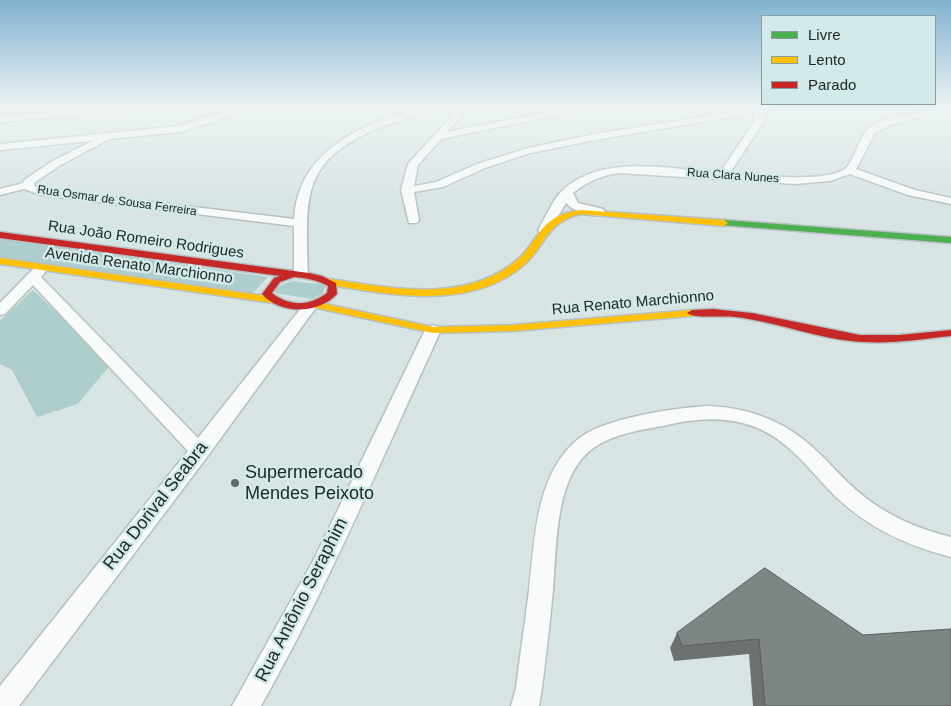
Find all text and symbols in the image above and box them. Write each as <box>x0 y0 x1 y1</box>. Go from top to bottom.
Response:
legend <box>761 15 936 105</box>
text: Livre <box>808 26 841 43</box>
text: Lento <box>808 51 846 68</box>
text: Parado <box>808 76 856 93</box>
street label: Rua Clara Nunes <box>687 166 779 186</box>
street label: Rua Osmar de Sousa Ferreira <box>36 183 198 219</box>
street label: Rua João Romeiro Rodrigues <box>47 217 245 263</box>
street label: Avenida Renato Marchionno <box>44 244 234 288</box>
street label: Rua Renato Marchionno <box>551 287 715 319</box>
street label: Rua Dorival Seabra <box>99 437 213 575</box>
place label: Supermercado Mendes Peixoto <box>245 462 374 504</box>
marker: Supermercado Mendes Peixoto <box>229 477 241 489</box>
street label: Rua Antônio Seraphim <box>251 514 353 686</box>

